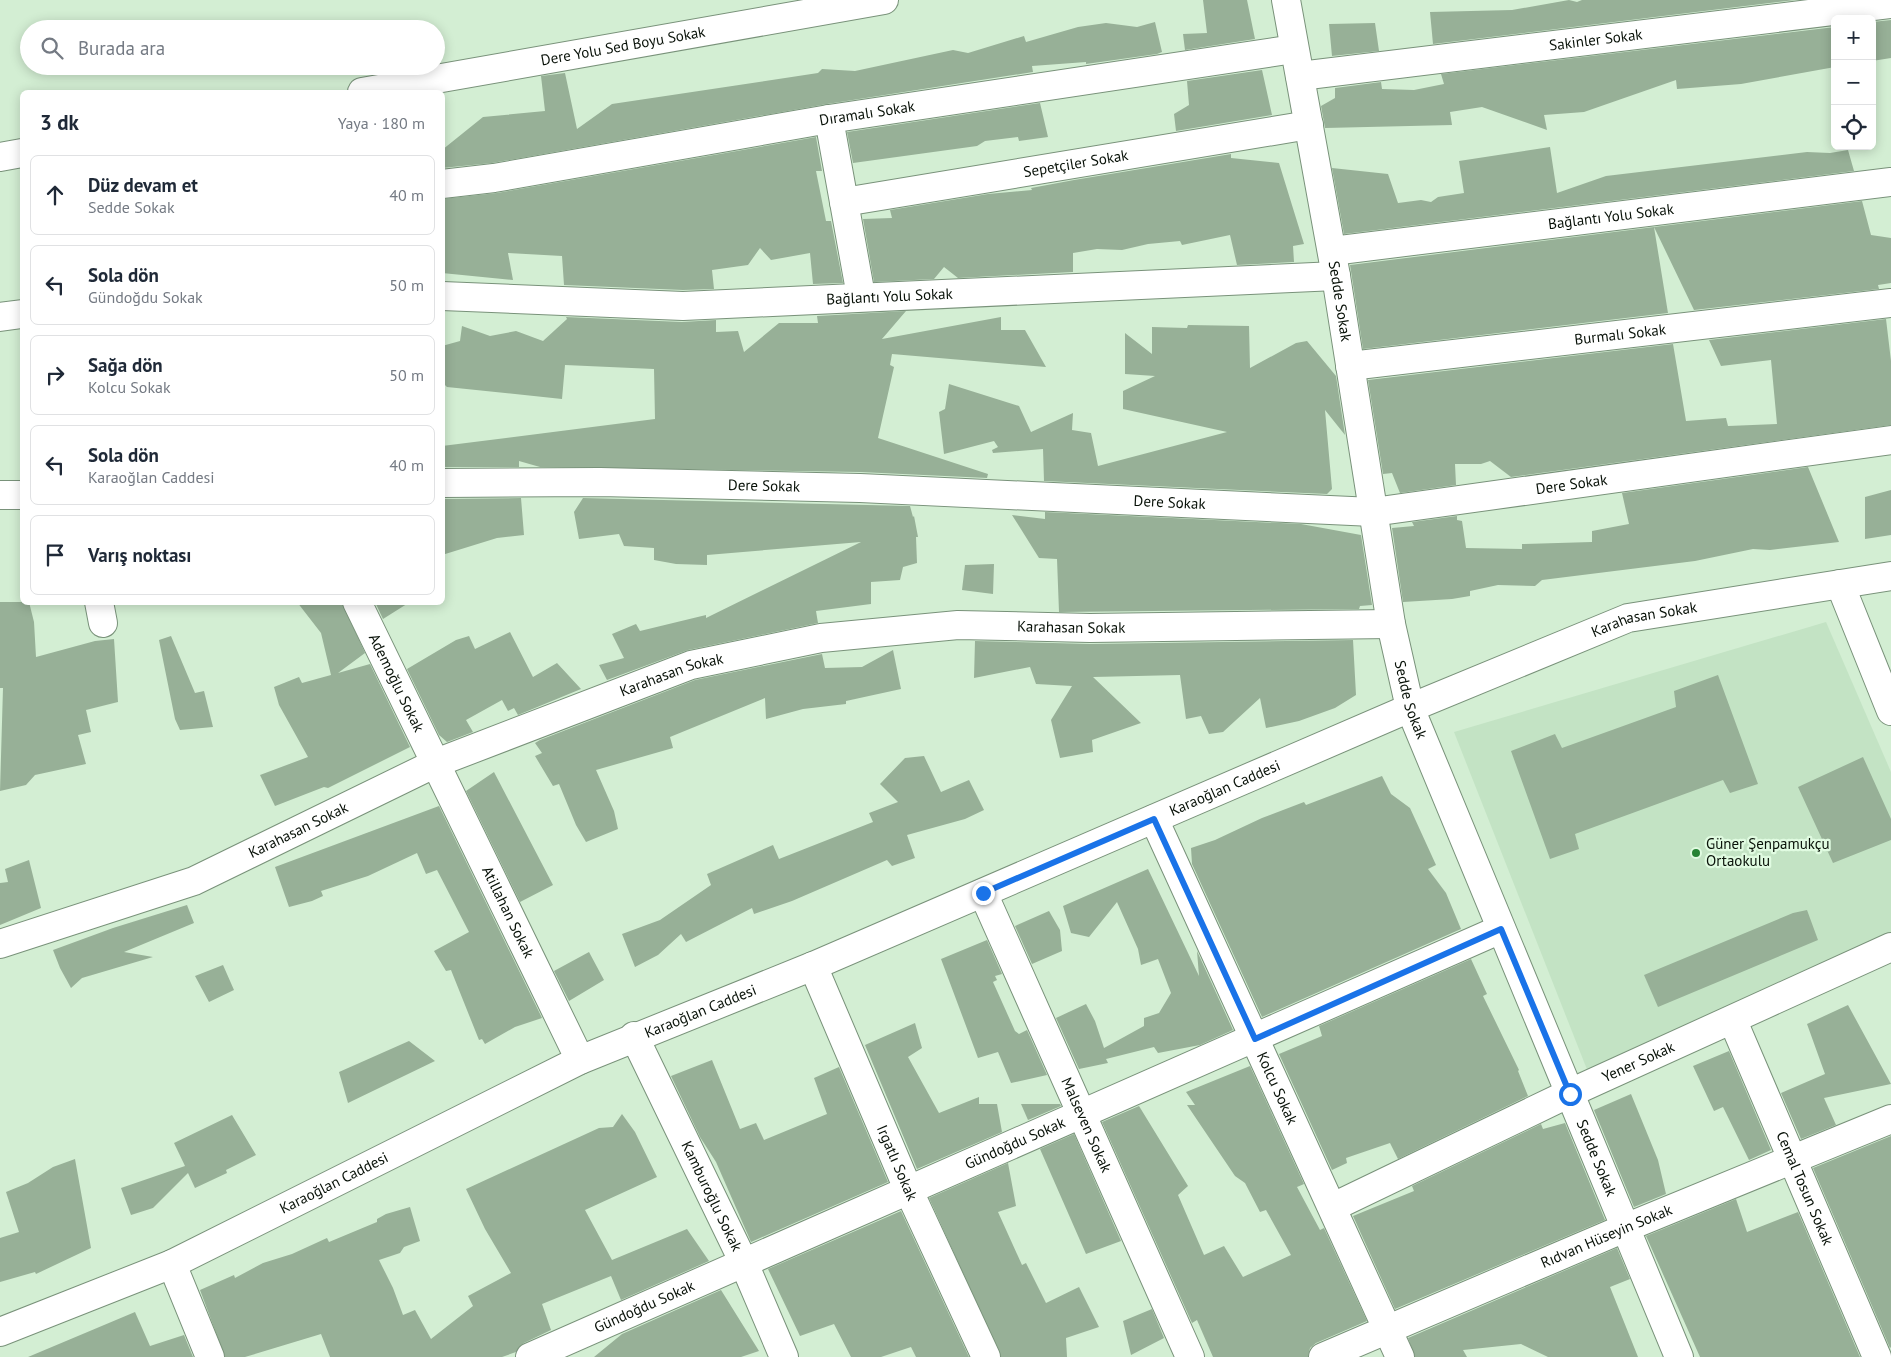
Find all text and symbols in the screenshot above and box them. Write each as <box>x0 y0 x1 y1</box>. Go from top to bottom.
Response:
map controls <box>1831 15 1876 150</box>
button: + <box>1831 15 1876 60</box>
search box <box>20 20 445 75</box>
street label: Dere Yolu Sed Boyu Sokak <box>539 22 707 69</box>
street label: Sakinler Sokak <box>1548 24 1644 55</box>
icon: search <box>38 34 66 62</box>
text: Burada ara <box>78 36 165 60</box>
button: − <box>1831 60 1876 105</box>
street label: Dıramalı Sokak <box>818 96 917 130</box>
button: locate <box>1831 105 1876 150</box>
text: 3 dk <box>40 109 79 136</box>
text: Yaya · 180 m <box>338 113 425 133</box>
street label: Sepetçiler Sokak <box>1022 145 1130 181</box>
text: Düz devam et <box>88 173 198 197</box>
icon: ahead <box>41 181 69 209</box>
text: 40 m <box>389 185 424 205</box>
text: Sedde Sokak <box>88 197 175 217</box>
street label: Bağlantı Yolu Sokak <box>1547 199 1676 233</box>
street label: Sedde Sokak <box>1324 259 1356 344</box>
text: Sola dön <box>88 263 159 287</box>
icon: left <box>41 271 69 299</box>
text: 50 m <box>389 275 424 295</box>
street label: Bağlantı Yolu Sokak <box>826 284 954 308</box>
text: Gündoğdu Sokak <box>88 287 203 307</box>
street label: Burmalı Sokak <box>1573 319 1668 349</box>
text: Sağa dön <box>88 353 163 377</box>
icon: right <box>41 361 69 389</box>
text: 50 m <box>389 365 424 385</box>
text: Kolcu Sokak <box>88 377 171 397</box>
text: Sola dön <box>88 443 159 467</box>
icon: left <box>41 451 69 479</box>
text: 40 m <box>389 455 424 475</box>
text: Karaoğlan Caddesi <box>88 467 215 487</box>
street label: Dere Sokak <box>1534 469 1609 498</box>
street label: Dere Sokak <box>728 475 801 496</box>
street label: Dere Sokak <box>1133 491 1207 513</box>
icon: arrive <box>41 541 69 569</box>
text: Varış noktası <box>88 543 191 567</box>
street label: Karahasan Sokak <box>1588 597 1699 641</box>
street label: Karahasan Sokak <box>1017 616 1126 637</box>
street label: Ademoğlu Sokak <box>365 630 429 736</box>
street label: Karahasan Sokak <box>617 648 726 700</box>
street label: Sedde Sokak <box>1391 658 1432 742</box>
street label: Karaoğlan Caddesi <box>1166 755 1283 820</box>
street label: Karahasan Sokak <box>245 797 352 862</box>
place label: Güner Şenpamukçu Ortaokulu <box>1706 834 1830 870</box>
marker: Güner Şenpamukçu Ortaokulu <box>1690 847 1702 859</box>
street label: Atillahan Sokak <box>478 863 539 962</box>
route end <box>972 882 995 905</box>
street label: Karaoğlan Caddesi <box>642 980 759 1042</box>
street label: Yener Sokak <box>1599 1036 1678 1086</box>
street label: Kolcu Sokak <box>1253 1049 1303 1128</box>
street label: Malseven Sokak <box>1057 1074 1117 1176</box>
route start <box>1559 1083 1582 1106</box>
street label: Gündoğdu Sokak <box>962 1112 1069 1173</box>
street label: Sedde Sokak <box>1573 1117 1622 1200</box>
street label: Irgatlı Sokak <box>873 1122 922 1204</box>
street label: Cemal Tosun Sokak <box>1772 1128 1838 1249</box>
street label: Kamburoğlu Sokak <box>677 1138 747 1255</box>
street label: Karaoğlan Caddesi <box>276 1148 391 1218</box>
street label: Rıdvan Hüseyin Sokak <box>1538 1199 1675 1272</box>
street label: Gündoğdu Sokak <box>591 1275 698 1337</box>

